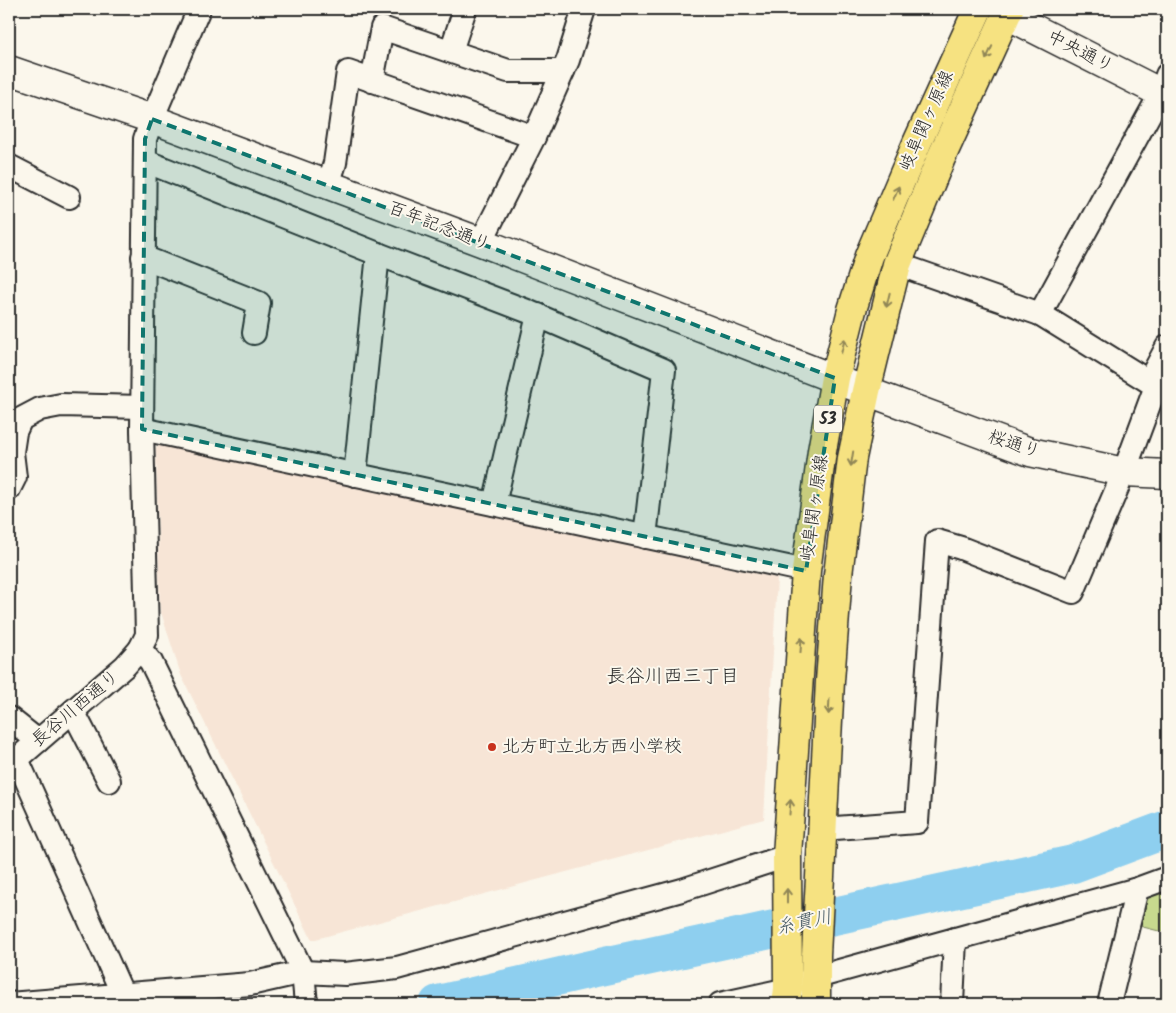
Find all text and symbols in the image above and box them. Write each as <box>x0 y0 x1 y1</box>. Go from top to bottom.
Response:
street label: 中央通り <box>1041 23 1119 81</box>
one-way arrow <box>984 45 994 60</box>
street label: 岐阜関ヶ原線 <box>892 66 962 176</box>
one-way arrow <box>891 186 901 201</box>
street label: 百年記念通り <box>383 194 495 260</box>
one-way arrow <box>883 292 892 308</box>
one-way arrow <box>839 338 848 354</box>
road number: 53 <box>814 406 842 432</box>
street label: 桜通り <box>984 423 1044 467</box>
one-way arrow <box>847 450 857 466</box>
street label: 岐阜関ヶ原線 <box>793 453 837 563</box>
one-way arrow <box>797 638 806 654</box>
district label: 長谷川西三丁目 <box>606 662 740 692</box>
street label: 長谷川西通り <box>25 663 127 755</box>
one-way arrow <box>824 699 833 715</box>
place label: 北方町立北方西小学校 <box>502 733 682 762</box>
marker: 北方町立北方西小学校 <box>486 741 498 753</box>
one-way arrow <box>786 800 795 816</box>
one-way arrow <box>782 888 792 904</box>
water label: 糸貫川 <box>773 902 835 944</box>

